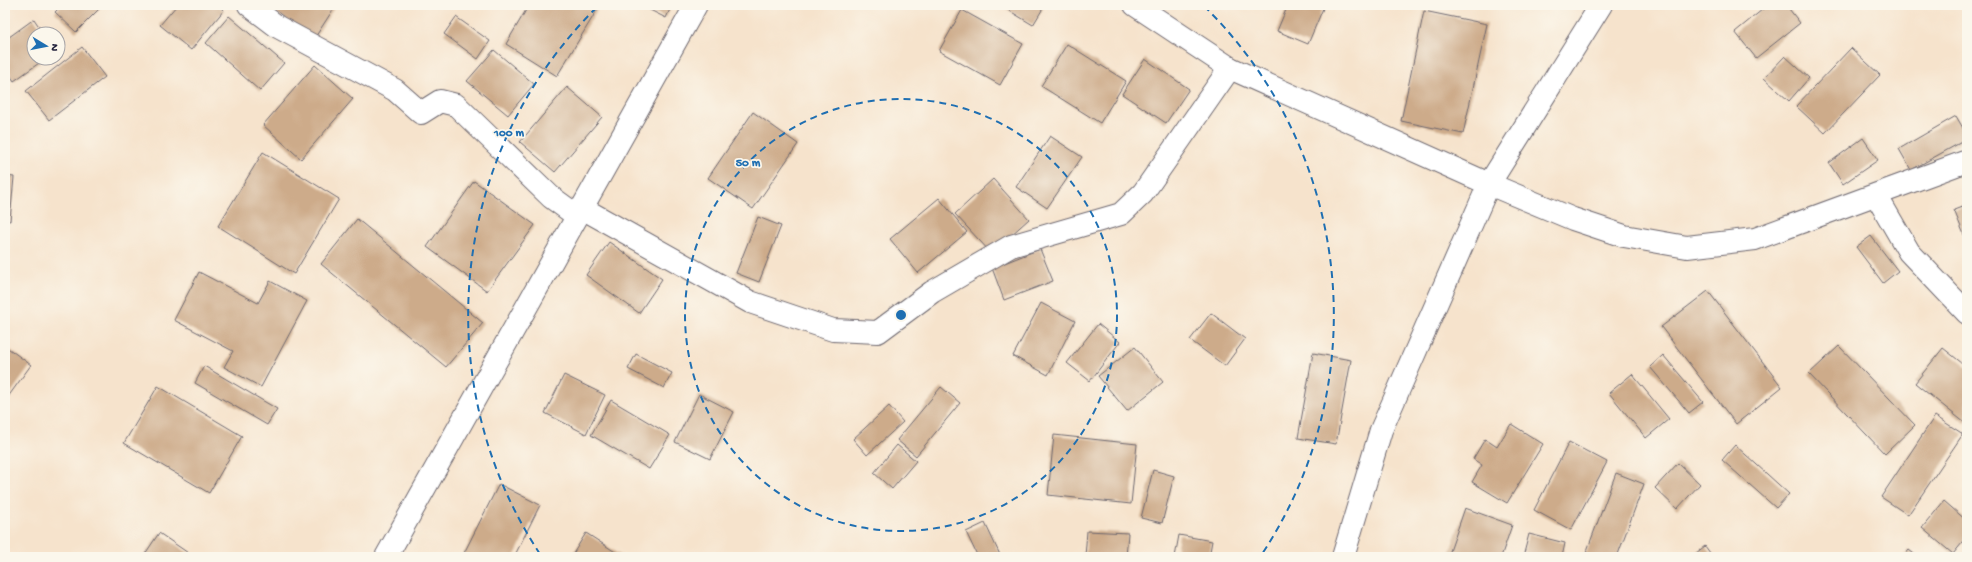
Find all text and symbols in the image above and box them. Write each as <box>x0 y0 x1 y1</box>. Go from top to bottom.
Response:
north arrow <box>26 26 66 66</box>
text: N <box>47 43 60 52</box>
text: 100 m <box>493 127 524 141</box>
text: 50 m <box>736 157 761 171</box>
centre of rings <box>894 308 908 322</box>

